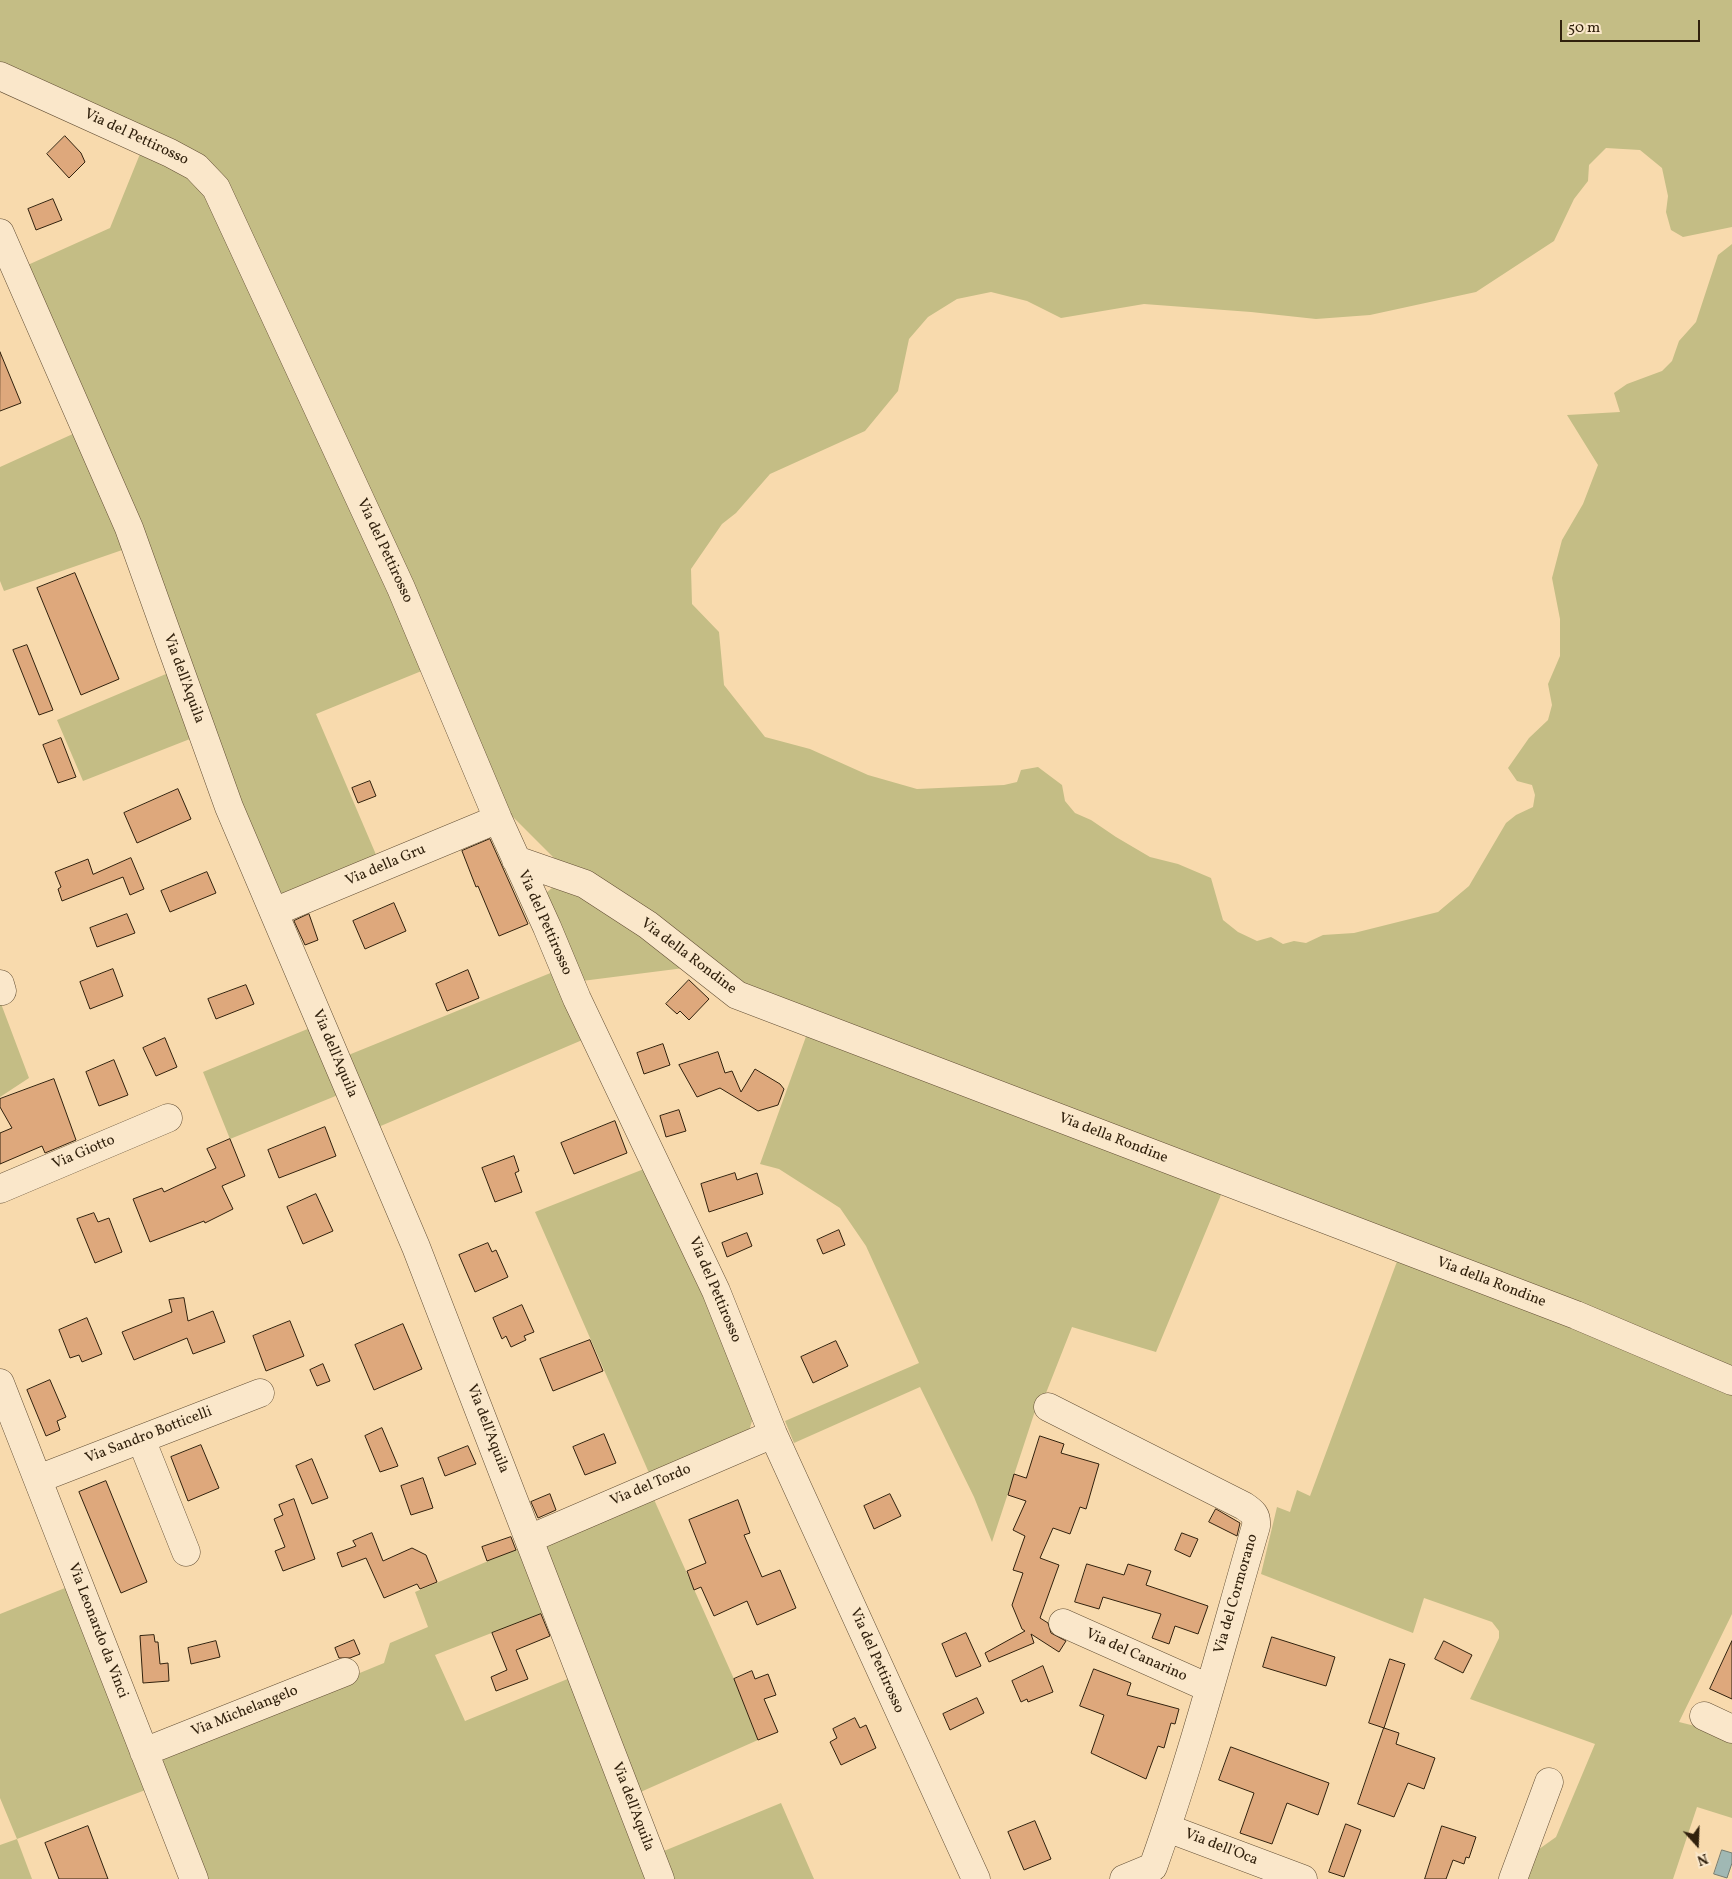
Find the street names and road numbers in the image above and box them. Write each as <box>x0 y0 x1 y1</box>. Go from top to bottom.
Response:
street label: Via del Pettirosso <box>81 106 191 170</box>
street label: Via del Pettirosso <box>352 496 416 606</box>
street label: Via dell'Aquila <box>158 632 208 726</box>
street label: Via della Gru <box>343 841 429 891</box>
street label: Via del Pettirosso <box>513 868 575 978</box>
street label: Via della Rondine <box>636 915 740 999</box>
street label: Via dell'Aquila <box>307 1007 361 1101</box>
street label: Via della Rondine <box>1056 1110 1170 1168</box>
street label: Via Giotto <box>50 1132 118 1174</box>
street label: Via del Pettirosso <box>684 1234 744 1346</box>
street label: Via della Rondine <box>1434 1254 1548 1312</box>
street label: Via dell'Aquila <box>462 1382 512 1476</box>
street label: Via Sandro Botticelli <box>83 1404 215 1468</box>
street label: Via del Tordo <box>608 1461 694 1511</box>
street label: Via del Cormorano <box>1211 1532 1263 1656</box>
street label: Via Leonardo da Vinci <box>63 1561 131 1701</box>
street label: Via del Pettirosso <box>845 1606 907 1716</box>
street label: Via del Canarino <box>1083 1626 1189 1686</box>
street label: Via Michelangelo <box>189 1682 301 1742</box>
street label: Via dell'Aquila <box>607 1760 657 1854</box>
street label: Via dell'Oca <box>1182 1826 1260 1870</box>

